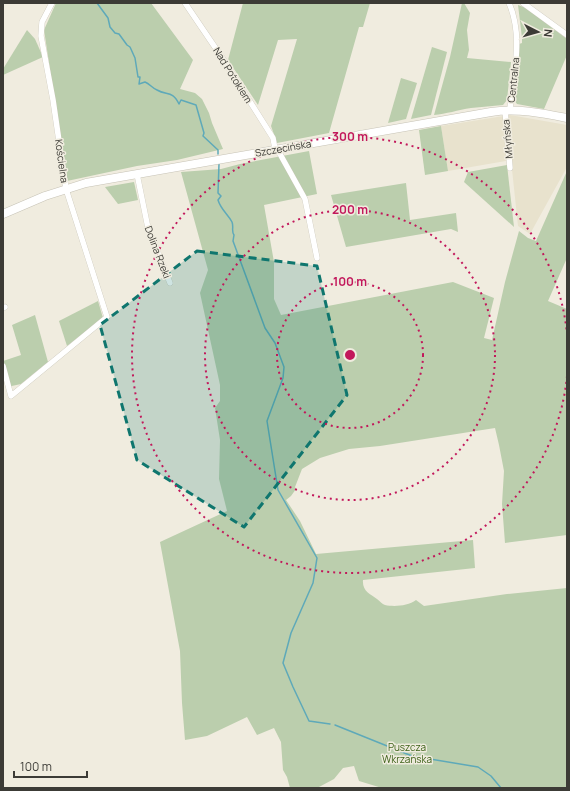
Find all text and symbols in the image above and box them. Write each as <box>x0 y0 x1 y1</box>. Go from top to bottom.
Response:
north arrow <box>518 12 558 52</box>
text: N <box>541 28 556 38</box>
street label: Nad Potokiem <box>210 44 256 106</box>
street label: Centralna <box>504 57 522 103</box>
street label: Młyńska <box>498 119 516 159</box>
text: 300 m <box>332 128 368 145</box>
street label: Szczecińska <box>254 136 312 160</box>
street label: Kościelna <box>52 138 72 184</box>
text: 200 m <box>332 201 368 218</box>
street label: Dolina Rzeki <box>142 224 174 280</box>
text: 100 m <box>333 273 367 290</box>
centre of rings <box>343 348 357 362</box>
park label: Puszcza Wkrzańska <box>382 740 432 766</box>
scale bar <box>14 753 87 779</box>
text: 100 m <box>20 758 52 775</box>

